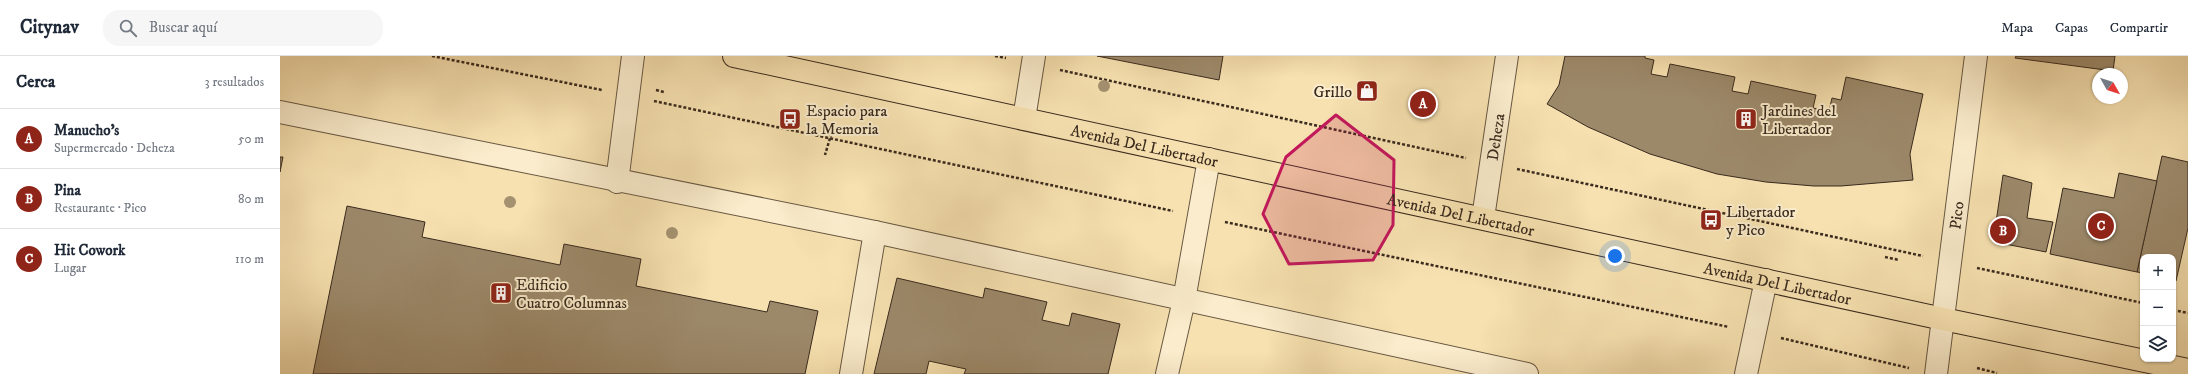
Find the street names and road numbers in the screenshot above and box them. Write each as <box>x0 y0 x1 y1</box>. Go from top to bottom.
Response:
street label: Deheza <box>1483 112 1509 162</box>
street label: Avenida Del Libertador <box>1069 121 1220 172</box>
street label: Avenida Del Libertador <box>1385 189 1536 241</box>
street label: Pico <box>1945 200 1969 231</box>
street label: Avenida Del Libertador <box>1702 258 1853 310</box>

